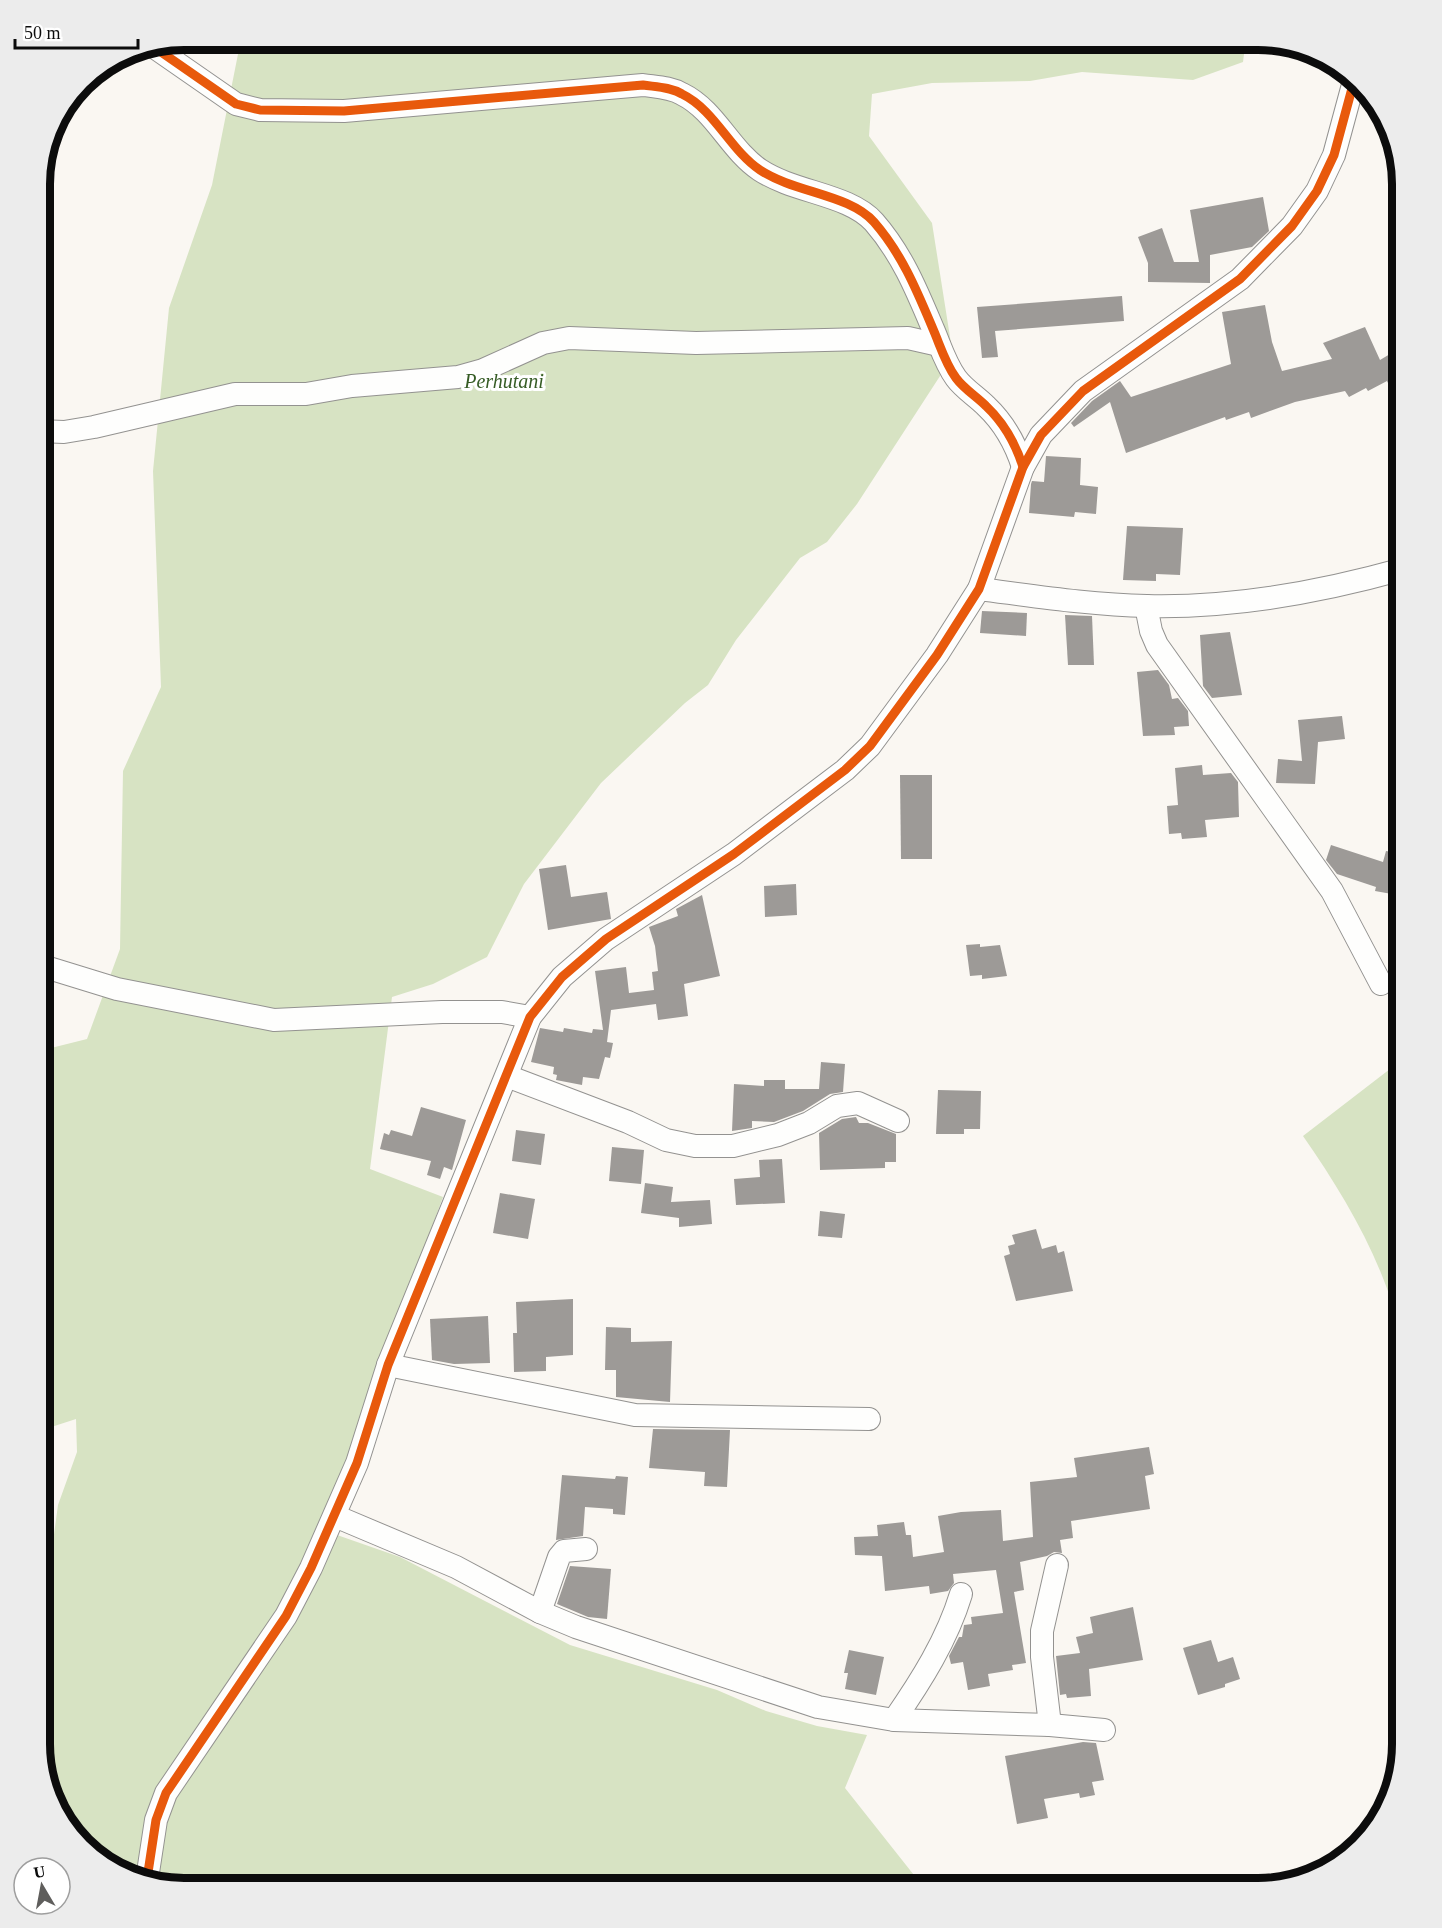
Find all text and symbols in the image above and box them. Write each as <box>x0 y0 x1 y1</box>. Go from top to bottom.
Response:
scale bar <box>15 12 138 50</box>
text: 50 m <box>24 23 61 43</box>
park label: Perhutani <box>463 370 544 392</box>
north arrow <box>12 1856 72 1916</box>
text: U <box>32 1862 47 1881</box>

